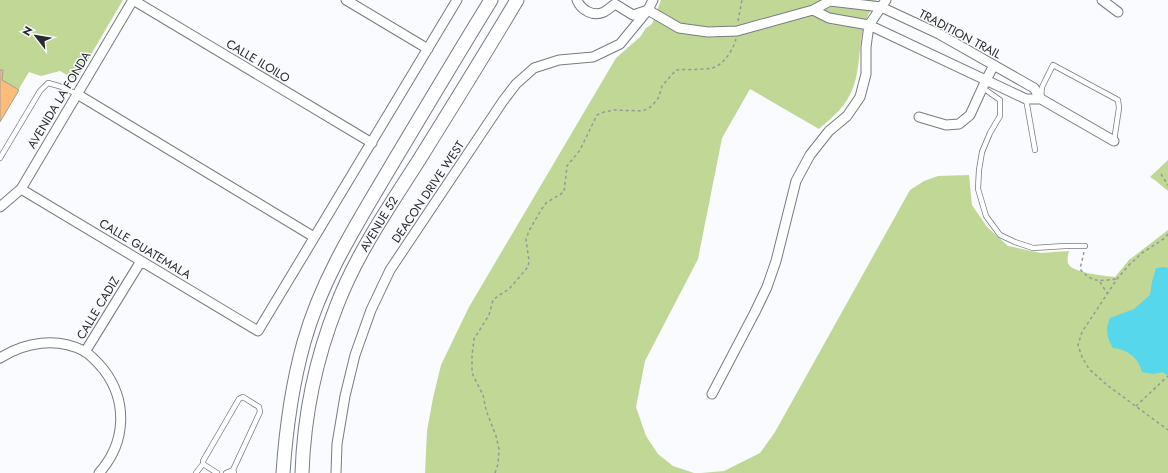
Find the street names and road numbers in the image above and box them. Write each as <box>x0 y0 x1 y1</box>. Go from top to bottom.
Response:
street label: TRADITION TRAIL <box>916 5 1005 64</box>
street label: CALLE ILOILO <box>223 35 293 87</box>
street label: AVENIDA LA FONDA <box>23 48 95 152</box>
street label: DEACON DRIVE WEST <box>387 137 469 247</box>
street label: AVENUE 52 <box>355 193 403 255</box>
street label: CALLE GUATEMALA <box>96 214 194 284</box>
street label: CALLE CADIZ <box>72 273 124 343</box>

